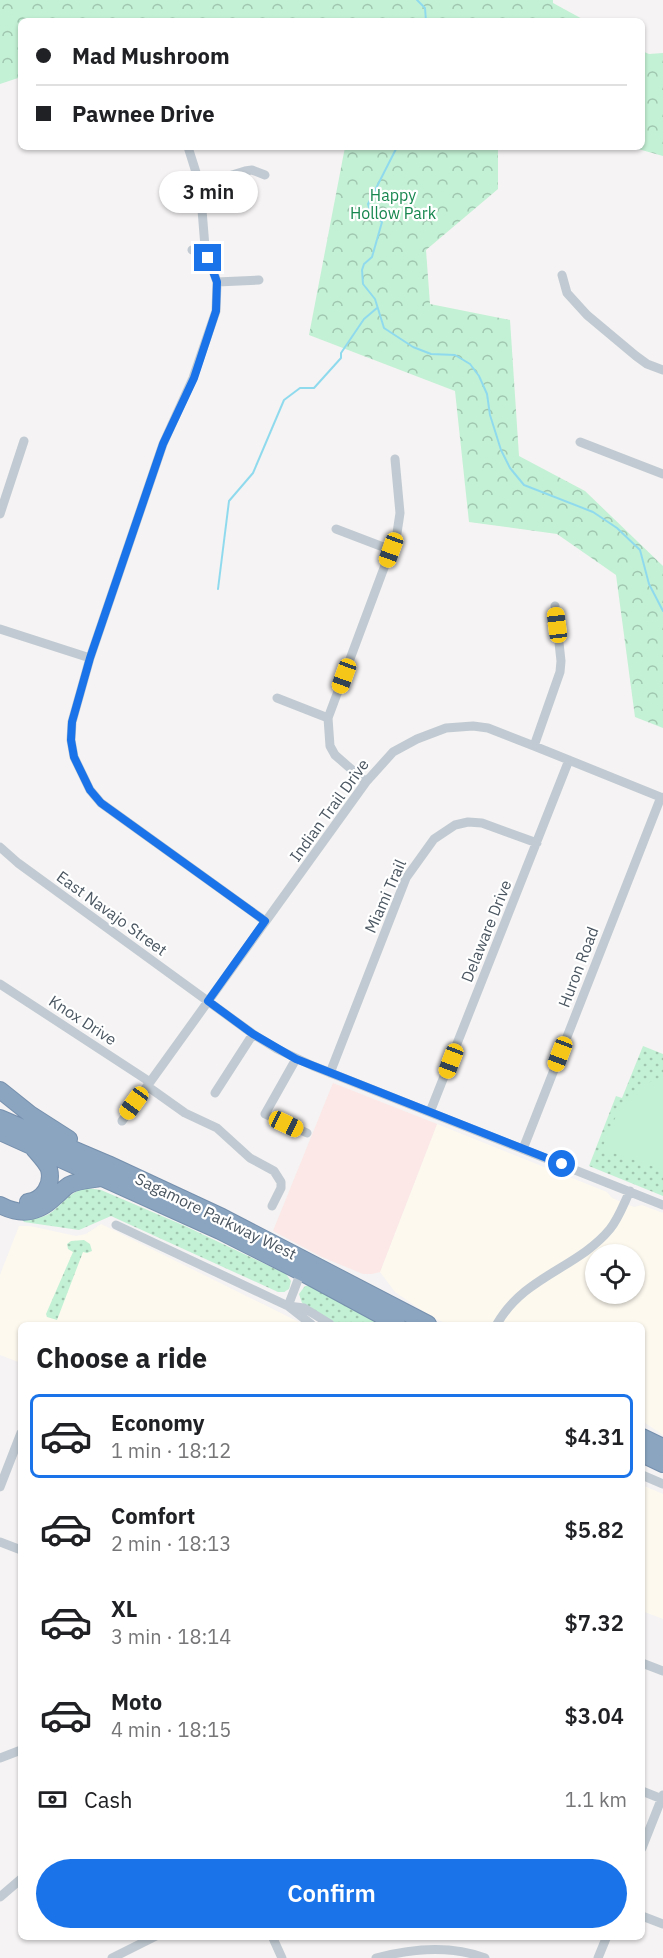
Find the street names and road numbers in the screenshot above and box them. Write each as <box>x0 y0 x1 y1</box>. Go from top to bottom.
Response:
street label: Indian Trail Drive <box>285 755 373 865</box>
street label: Miami Trail <box>360 856 410 936</box>
street label: East Navajo Street <box>53 866 171 960</box>
street label: Delaware Drive <box>456 877 516 985</box>
street label: Huron Road <box>553 924 603 1010</box>
street label: Knox Drive <box>45 991 121 1049</box>
street label: Sagamore Parkway West <box>132 1168 300 1264</box>

